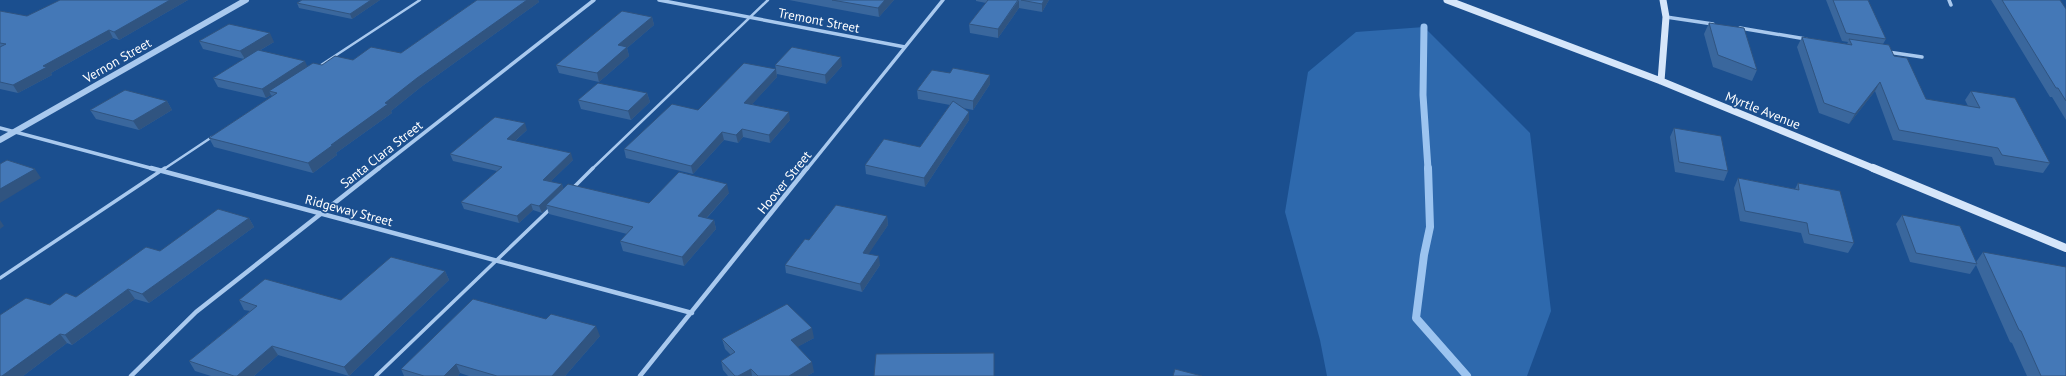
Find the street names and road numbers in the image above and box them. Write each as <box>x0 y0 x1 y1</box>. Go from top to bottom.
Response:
street label: Tremont Street <box>777 4 862 37</box>
street label: Vernon Street <box>79 34 155 87</box>
street label: Myrtle Avenue <box>1723 88 1803 133</box>
street label: Santa Clara Street <box>337 117 426 192</box>
street label: Hoover Street <box>754 147 815 217</box>
street label: Ridgeway Street <box>303 191 395 230</box>

